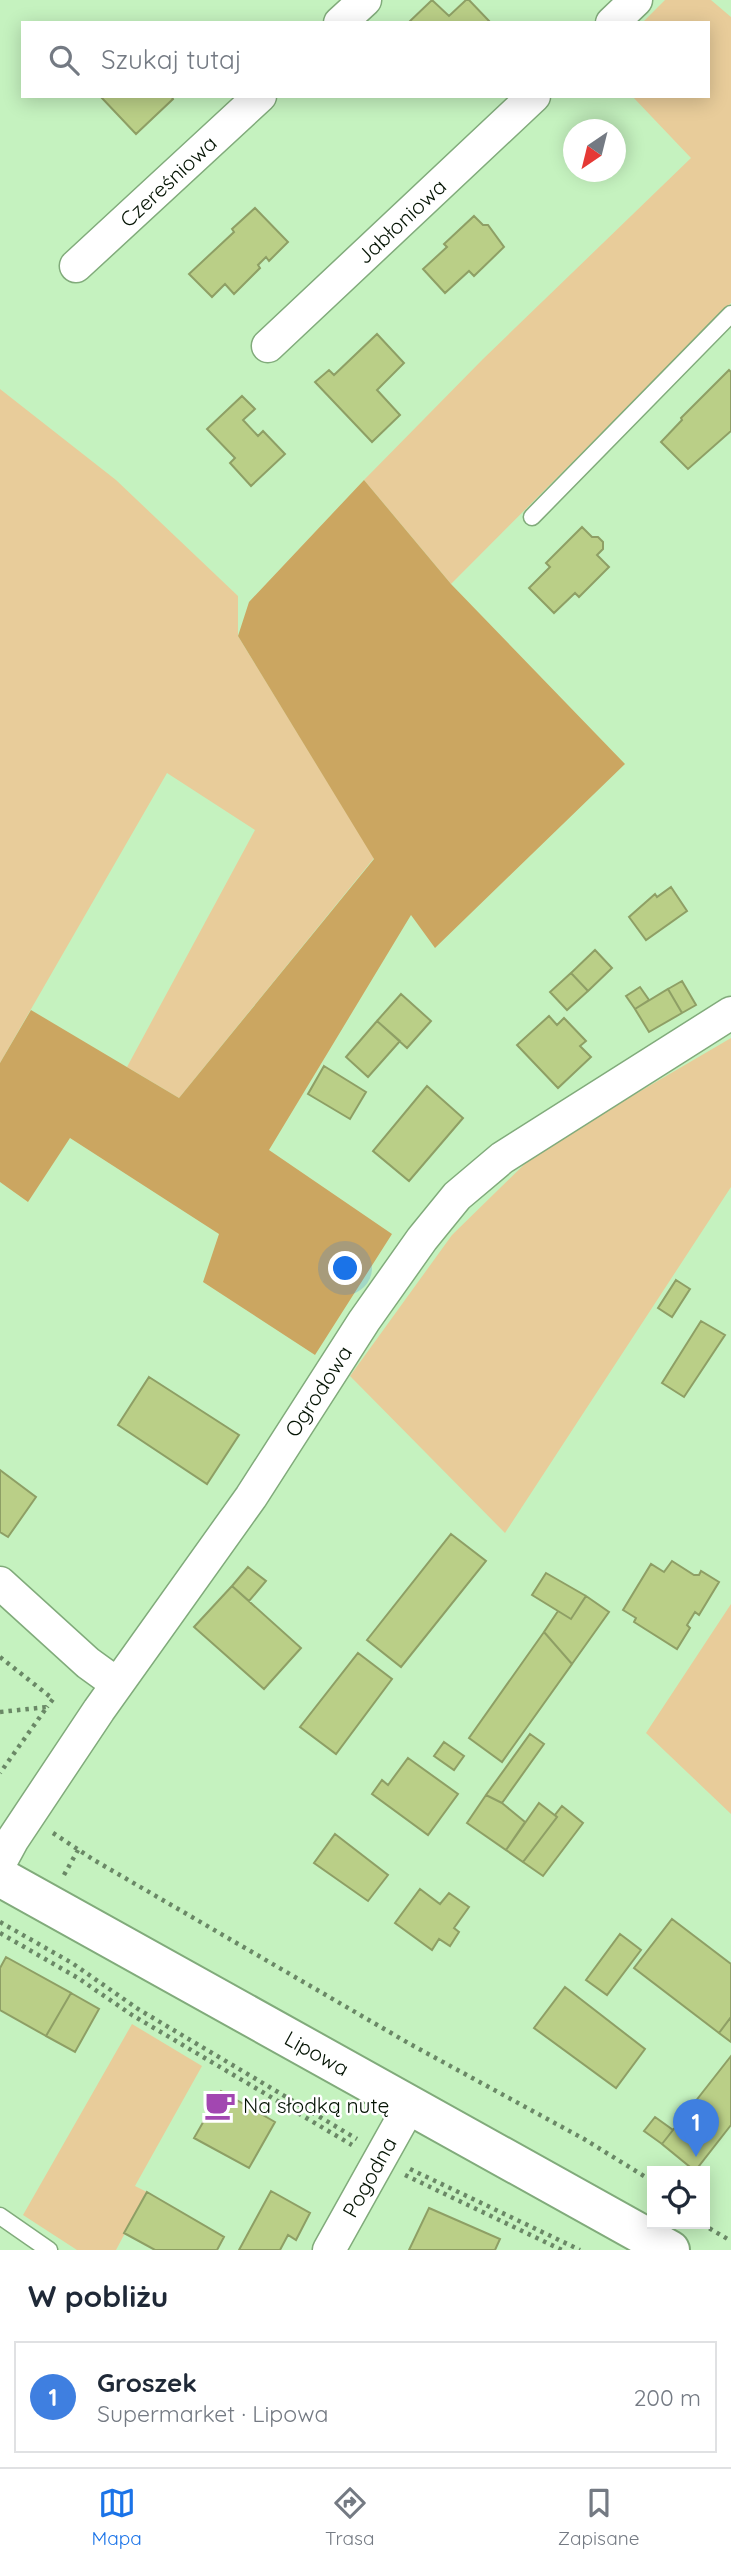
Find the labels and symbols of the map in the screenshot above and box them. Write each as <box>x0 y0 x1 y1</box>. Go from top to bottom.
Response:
north arrow <box>563 119 626 182</box>
street label: Czereśniowa <box>114 130 222 232</box>
street label: Jabłoniowa <box>351 173 451 269</box>
your location <box>328 1251 362 1285</box>
street label: Ogrodowa <box>279 1341 357 1441</box>
street label: Lipowa <box>280 2025 354 2081</box>
cafe icon: Na słodką nutę <box>203 2088 237 2122</box>
place label: Na słodką nutę <box>243 2092 389 2118</box>
pin: 1 <box>673 2099 719 2157</box>
street label: Pogodna <box>336 2132 402 2222</box>

